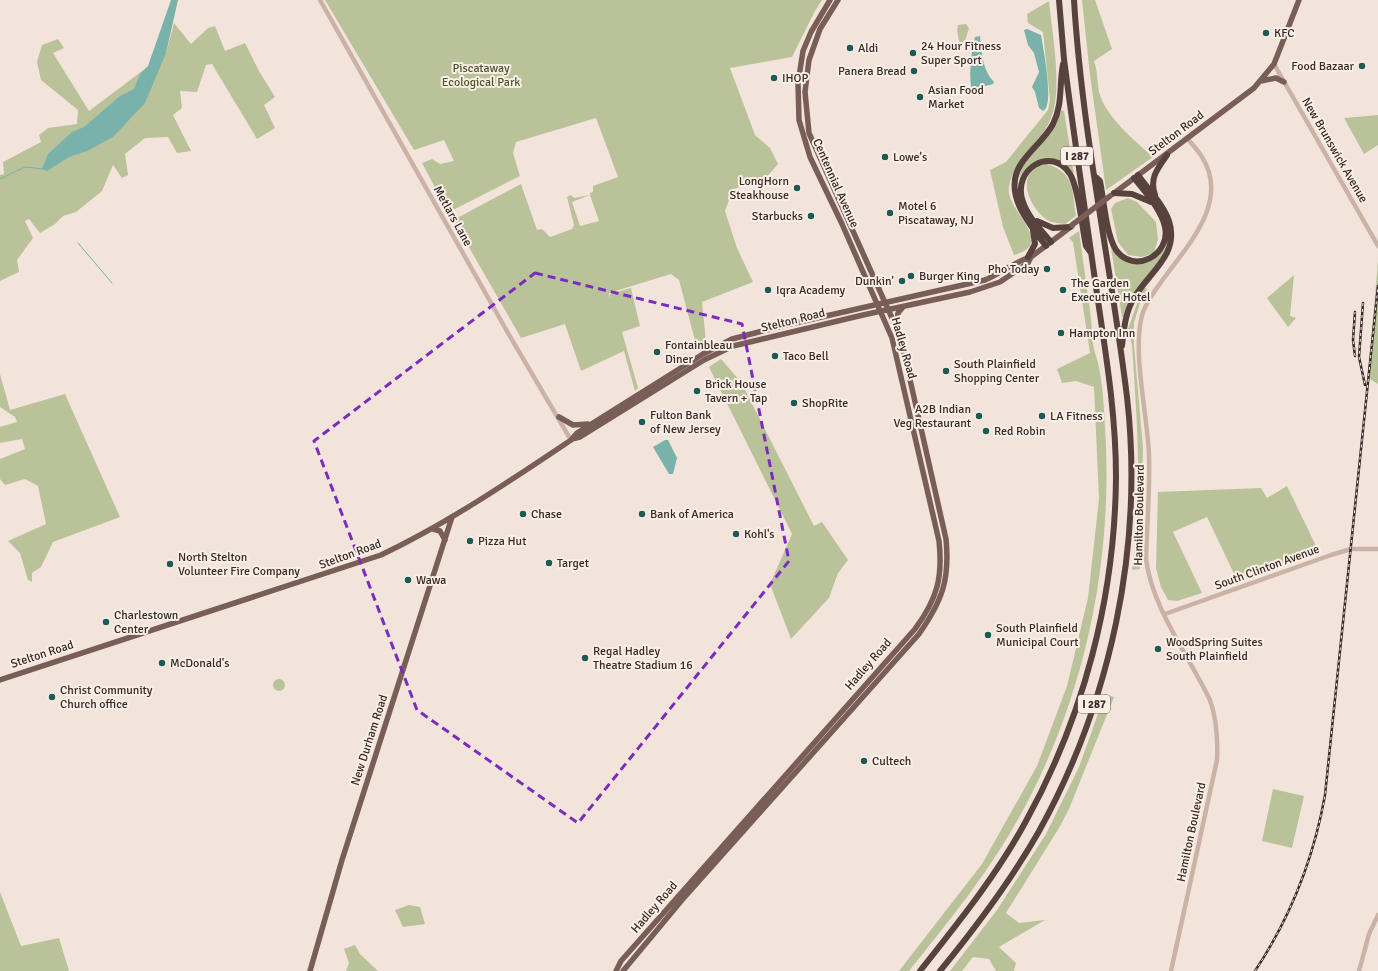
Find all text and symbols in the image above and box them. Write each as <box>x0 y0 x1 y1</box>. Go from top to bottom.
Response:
place label: KFC <box>1274 26 1295 41</box>
marker: KFC <box>1261 28 1271 38</box>
place label: 24 Hour Fitness Super Sport <box>921 39 1001 68</box>
place label: Aldi <box>858 41 878 56</box>
marker: Aldi <box>845 43 855 53</box>
marker: 24 Hour Fitness Super Sport <box>908 48 918 58</box>
place label: Food Bazaar <box>1291 59 1355 74</box>
park label: Piscataway Ecological Park <box>442 61 520 90</box>
marker: Food Bazaar <box>1357 61 1367 71</box>
place label: Panera Bread <box>838 64 906 79</box>
marker: Panera Bread <box>909 66 919 76</box>
place label: IHOP <box>782 71 809 86</box>
marker: IHOP <box>769 73 779 83</box>
place label: Asian Food Market <box>928 83 984 112</box>
marker: Asian Food Market <box>915 92 925 102</box>
street label: New Brunswick Avenue <box>1298 95 1371 206</box>
street label: Stelton Road <box>1146 108 1207 159</box>
street label: Centennial Avenue <box>809 136 862 230</box>
road number: I 287 <box>1061 147 1093 165</box>
place label: Lowe's <box>893 150 927 165</box>
marker: Lowe's <box>880 152 890 162</box>
place label: LongHorn Steakhouse <box>730 174 789 203</box>
street label: Metlars Lane <box>430 183 475 249</box>
marker: LongHorn Steakhouse <box>792 183 802 193</box>
place label: Motel 6 Piscataway, NJ <box>898 199 974 228</box>
marker: Motel 6 Piscataway, NJ <box>885 208 895 218</box>
place label: Starbucks <box>752 209 803 224</box>
marker: Starbucks <box>806 211 816 221</box>
place label: Pho Today <box>988 262 1039 277</box>
marker: Pho Today <box>1042 264 1052 274</box>
place label: Burger King <box>919 269 980 284</box>
marker: Burger King <box>906 271 916 281</box>
place label: Dunkin' <box>855 274 894 289</box>
marker: Dunkin' <box>897 276 907 286</box>
place label: The Garden Executive Hotel <box>1071 276 1151 305</box>
place label: Iqra Academy <box>776 283 846 298</box>
marker: Iqra Academy <box>763 285 773 295</box>
marker: The Garden Executive Hotel <box>1058 285 1068 295</box>
street label: Stelton Road <box>760 305 827 336</box>
street label: Hadley Road <box>888 315 920 381</box>
place label: Hampton Inn <box>1069 326 1135 341</box>
marker: Hampton Inn <box>1056 328 1066 338</box>
place label: Fontainbleau Diner <box>665 338 732 367</box>
marker: Fontainbleau Diner <box>652 347 662 357</box>
place label: Taco Bell <box>783 349 829 364</box>
marker: Taco Bell <box>770 351 780 361</box>
place label: South Plainfield Shopping Center <box>954 357 1040 386</box>
marker: South Plainfield Shopping Center <box>941 366 951 376</box>
place label: Brick House Tavern + Tap <box>705 377 767 406</box>
marker: Brick House Tavern + Tap <box>692 386 702 396</box>
place label: ShopRite <box>802 396 848 411</box>
marker: ShopRite <box>789 398 799 408</box>
place label: A2B Indian Veg Restaurant <box>893 402 971 431</box>
place label: Fulton Bank of New Jersey <box>650 408 721 437</box>
place label: LA Fitness <box>1050 409 1103 424</box>
marker: A2B Indian Veg Restaurant <box>974 411 984 421</box>
marker: LA Fitness <box>1037 411 1047 421</box>
marker: Fulton Bank of New Jersey <box>637 417 647 427</box>
place label: Red Robin <box>994 424 1045 439</box>
marker: Red Robin <box>981 426 991 436</box>
street label: Hamilton Boulevard <box>1131 464 1148 566</box>
place label: Chase <box>531 507 562 522</box>
place label: Bank of America <box>650 507 734 522</box>
marker: Chase <box>518 509 528 519</box>
marker: Bank of America <box>637 509 647 519</box>
place label: Kohl's <box>744 527 775 542</box>
marker: Kohl's <box>731 529 741 539</box>
place label: Pizza Hut <box>478 534 526 549</box>
street label: Stelton Road <box>317 536 383 573</box>
marker: Pizza Hut <box>465 536 475 546</box>
street label: South Clinton Avenue <box>1213 542 1322 593</box>
place label: North Stelton Volunteer Fire Company <box>178 550 300 579</box>
place label: Target <box>557 556 589 571</box>
marker: Target <box>544 558 554 568</box>
marker: North Stelton Volunteer Fire Company <box>165 559 175 569</box>
place label: Wawa <box>416 573 446 588</box>
marker: Wawa <box>403 575 413 585</box>
place label: Charlestown Center <box>114 608 178 637</box>
marker: Charlestown Center <box>101 617 111 627</box>
place label: South Plainfield Municipal Court <box>996 621 1079 650</box>
marker: South Plainfield Municipal Court <box>983 630 993 640</box>
street label: Hadley Road <box>842 635 895 693</box>
place label: WoodSpring Suites South Plainfield <box>1166 635 1263 664</box>
street label: Stelton Road <box>9 637 76 672</box>
place label: Regal Hadley Theatre Stadium 16 <box>593 644 693 673</box>
marker: WoodSpring Suites South Plainfield <box>1153 644 1163 654</box>
marker: Regal Hadley Theatre Stadium 16 <box>580 653 590 663</box>
place label: McDonald's <box>170 656 230 671</box>
marker: McDonald's <box>157 658 167 668</box>
place label: Christ Community Church office <box>60 683 153 712</box>
marker: Christ Community Church office <box>47 692 57 702</box>
street label: New Durham Road <box>348 693 391 787</box>
road number: I 287 <box>1078 695 1110 713</box>
place label: Cultech <box>872 754 911 769</box>
marker: Cultech <box>859 756 869 766</box>
street label: Hamilton Boulevard <box>1174 781 1209 883</box>
street label: Hadley Road <box>628 878 681 936</box>

